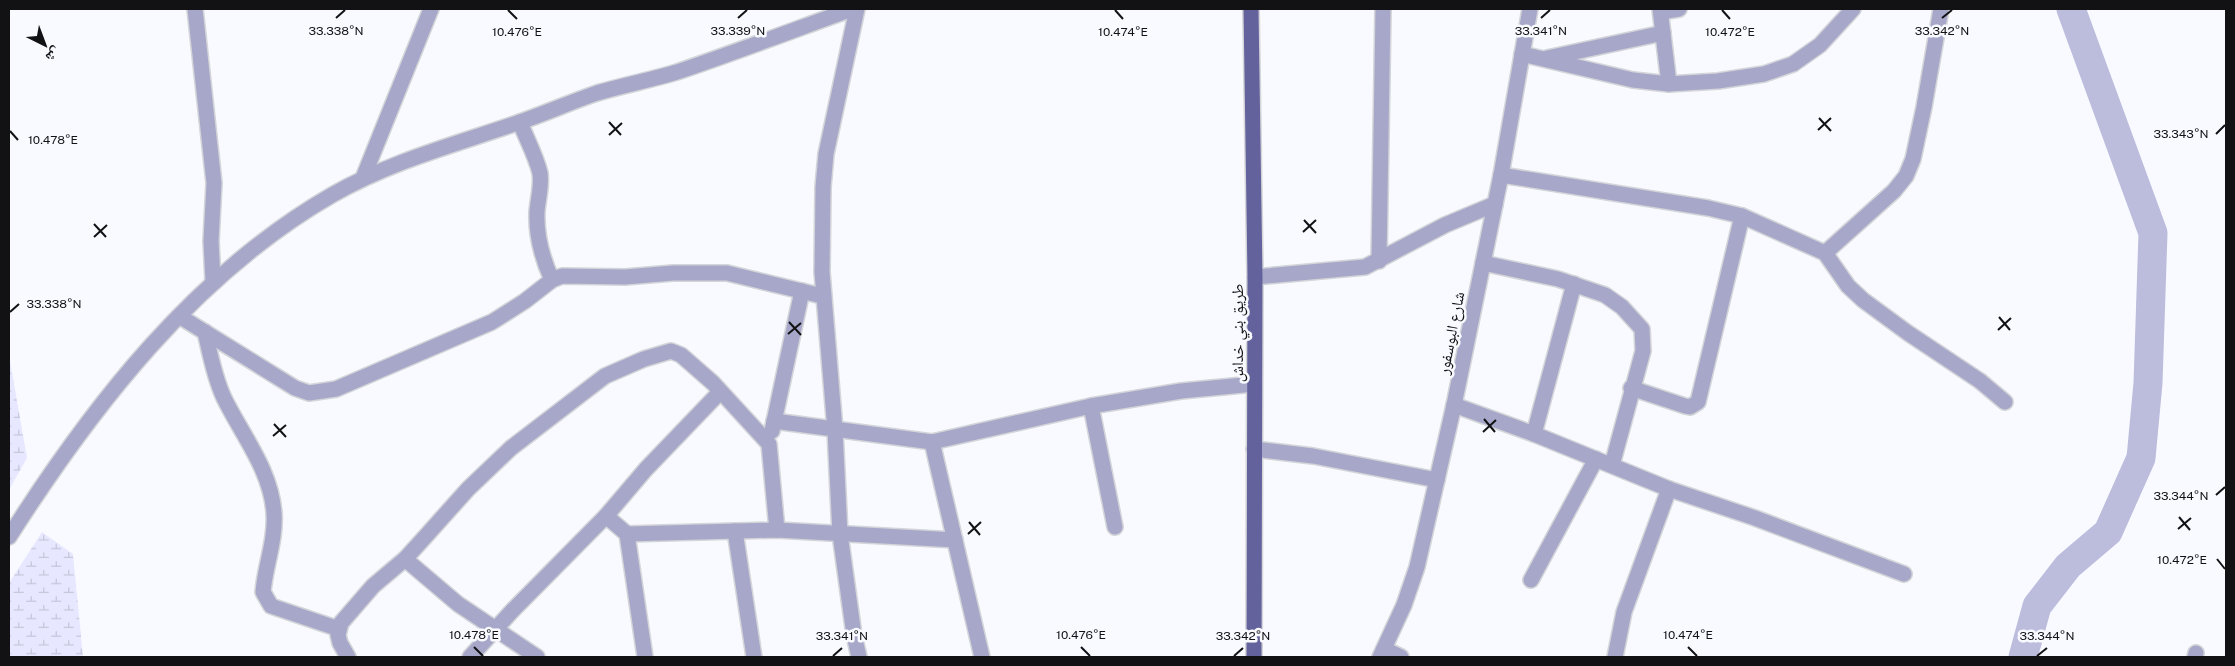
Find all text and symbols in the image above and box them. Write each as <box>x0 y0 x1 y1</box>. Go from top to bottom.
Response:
north arrow <box>20 20 70 70</box>
text: 33.338°N <box>308 24 364 38</box>
text: 33.339°N <box>711 24 765 38</box>
text: 33.341°N <box>1515 24 1567 38</box>
text: 33.342°N <box>1915 24 1969 38</box>
text: 10.476°E <box>492 25 542 39</box>
text: 10.474°E <box>1098 25 1148 39</box>
text: 10.472°E <box>1705 25 1755 39</box>
text: ش <box>42 43 65 66</box>
text: 33.343°N <box>2154 127 2209 141</box>
text: 10.478°E <box>28 133 78 147</box>
street label: طريق بني خداش <box>1228 284 1250 382</box>
street label: شارع البوسفور <box>1433 290 1469 377</box>
text: 33.338°N <box>26 297 82 311</box>
text: 33.344°N <box>2154 489 2208 503</box>
text: 10.472°E <box>2157 553 2207 567</box>
text: 10.478°E <box>449 628 499 642</box>
text: 10.476°E <box>1056 628 1106 642</box>
text: 10.474°E <box>1663 628 1713 642</box>
text: 33.341°N <box>816 629 868 643</box>
text: 33.342°N <box>1216 629 1270 643</box>
text: 33.344°N <box>2020 629 2074 643</box>

